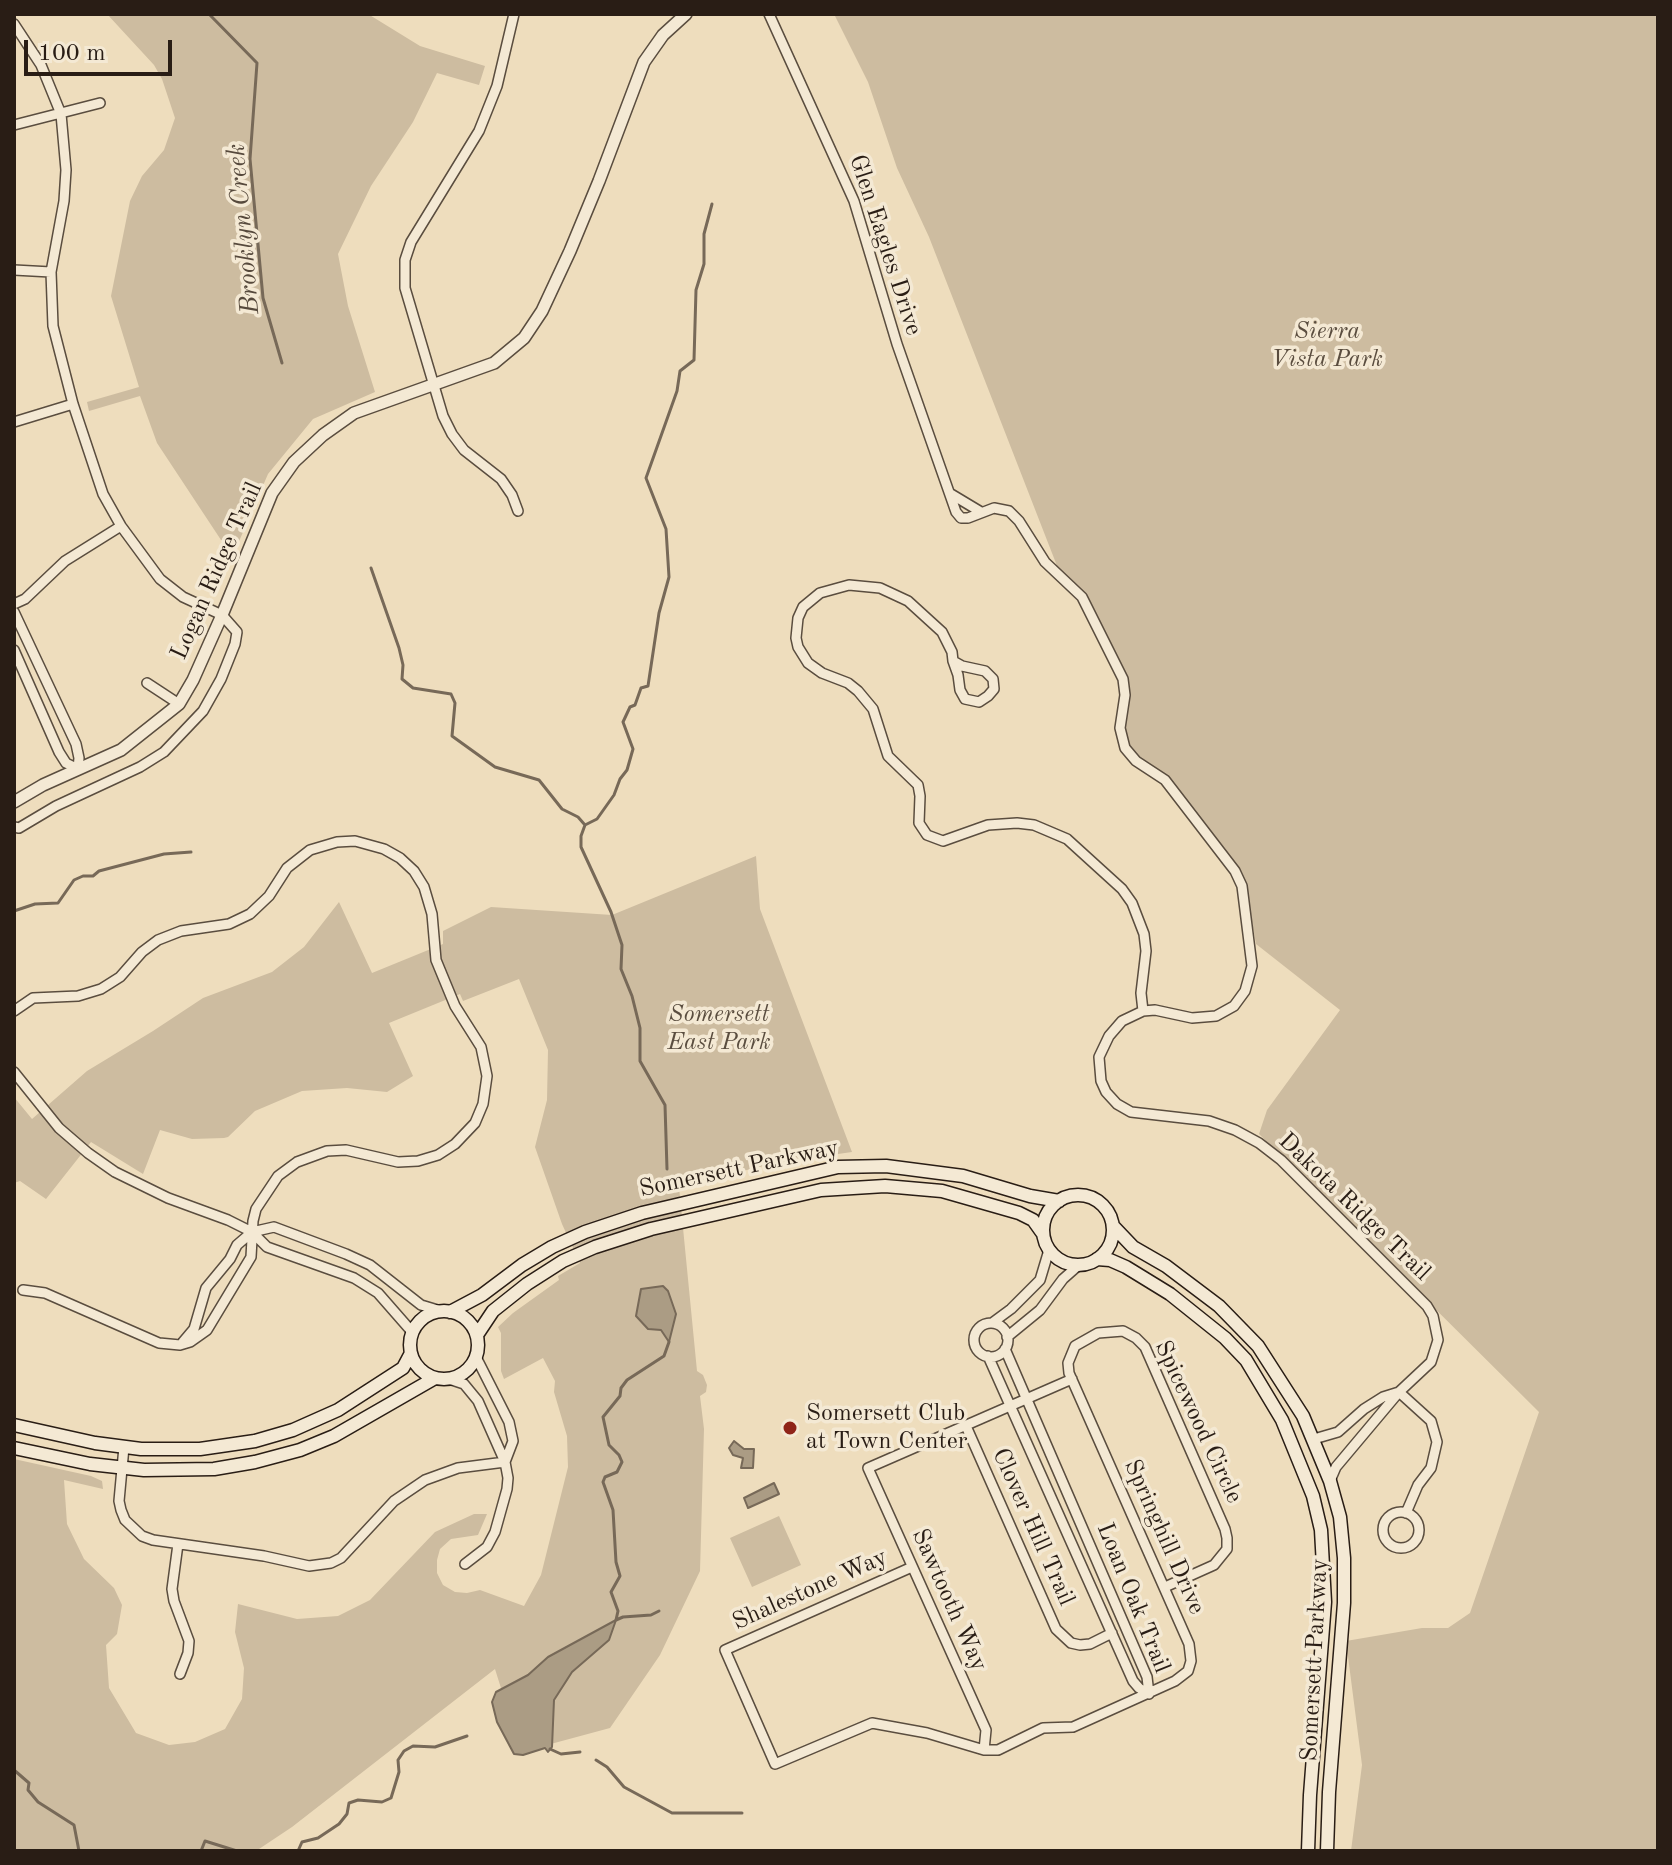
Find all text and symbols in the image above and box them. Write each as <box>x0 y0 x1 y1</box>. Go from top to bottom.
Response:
scale bar <box>28 24 176 74</box>
text: 100 m <box>38 42 106 66</box>
water label: Brooklyn Creek <box>221 142 267 316</box>
street label: Glen Eagles Drive <box>842 151 928 339</box>
park label: Sierra Vista Park <box>1271 318 1383 374</box>
street label: Logan Ridge Trail <box>165 478 269 664</box>
park label: Somersett East Park <box>667 1001 771 1057</box>
street label: Dakota Ridge Trail <box>1272 1127 1436 1287</box>
street label: Somersett Parkway <box>637 1134 841 1204</box>
street label: Spicewood Circle <box>1148 1336 1248 1508</box>
place label: Somersett Club at Town Center <box>806 1400 968 1456</box>
marker: Somersett Club at Town Center <box>781 1419 799 1437</box>
street label: Clover Hill Trail <box>985 1444 1081 1610</box>
street label: Springhill Drive <box>1117 1455 1211 1619</box>
street label: Loan Oak Trail <box>1090 1519 1176 1677</box>
street label: Sawtooth Way <box>905 1524 993 1676</box>
street label: Shalestone Way <box>728 1543 892 1637</box>
street label: Somersett Parkway <box>1295 1558 1335 1762</box>

